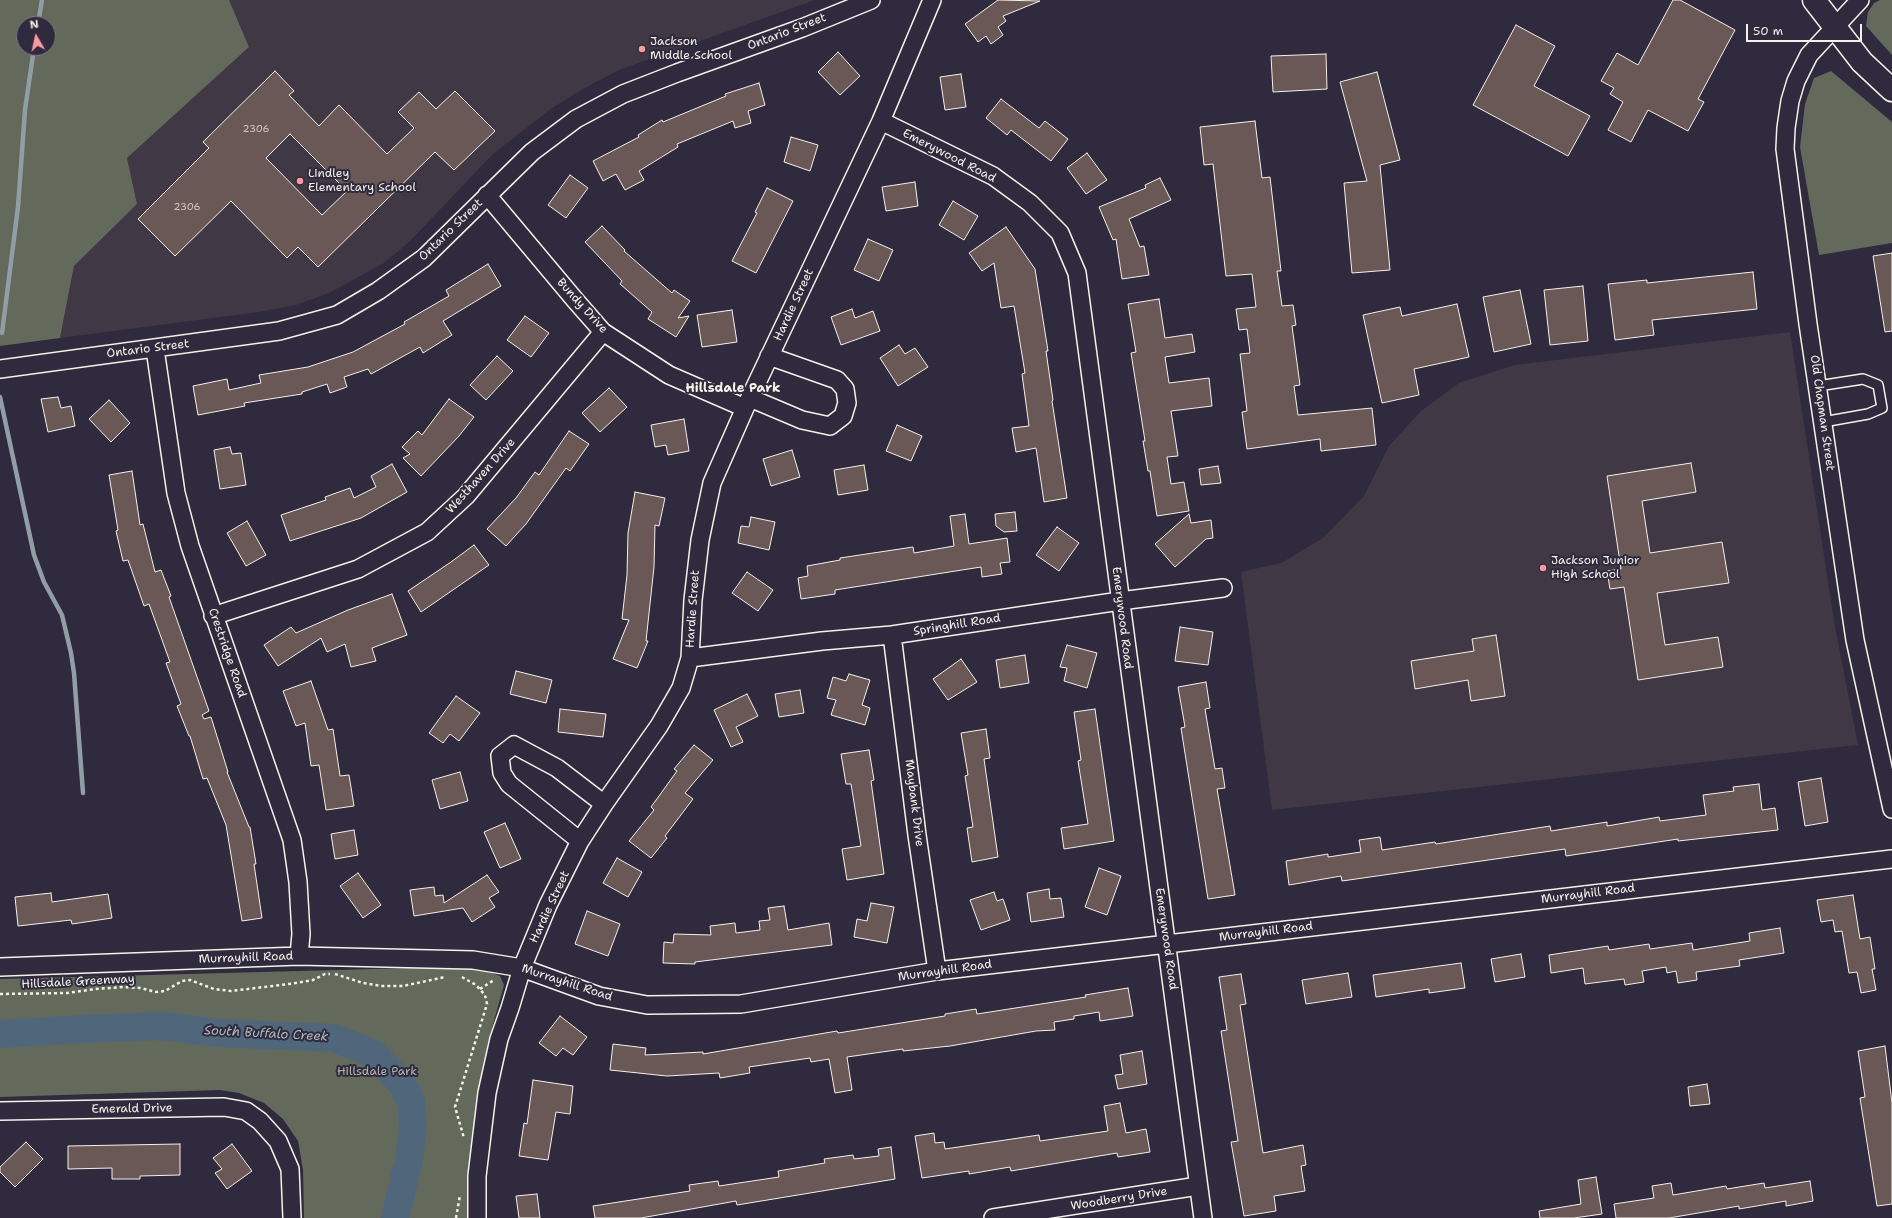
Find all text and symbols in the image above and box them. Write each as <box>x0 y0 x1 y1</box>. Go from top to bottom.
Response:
street label: Ontario Street <box>746 10 828 54</box>
north arrow <box>16 16 56 56</box>
scale bar <box>1748 16 1864 42</box>
text: N <box>29 17 40 33</box>
text: 50 m <box>1753 23 1783 39</box>
place label: Jackson Middle School <box>650 35 732 63</box>
marker: Jackson Middle School <box>637 44 647 54</box>
house number: 2306 <box>242 123 270 135</box>
street label: Emerywood Road <box>900 126 998 186</box>
place label: Lindley Elementary School <box>308 167 416 195</box>
marker: Lindley Elementary School <box>295 176 305 186</box>
street label: Ontario Street <box>416 196 486 264</box>
house number: 2306 <box>173 201 201 213</box>
street label: Hardie Street <box>771 267 817 343</box>
street label: Bundy Drive <box>554 275 610 337</box>
street label: Ontario Street <box>106 337 190 361</box>
street label: Old Chapman Street <box>1807 354 1837 472</box>
district label: Hillsdale Park <box>686 381 780 397</box>
street label: Westhaven Drive <box>443 435 519 517</box>
place label: Jackson Junior High School <box>1551 554 1640 582</box>
marker: Jackson Junior High School <box>1538 563 1548 573</box>
street label: Emerywood Road <box>1109 566 1135 670</box>
street label: Hardie Street <box>683 570 703 648</box>
street label: Crestridge Road <box>205 606 249 700</box>
street label: Springhill Road <box>912 611 1002 639</box>
street label: Maybank Drive <box>901 759 927 847</box>
street label: Hardie Street <box>527 869 573 945</box>
street label: Murrayhill Road <box>1540 881 1636 907</box>
street label: Emerywood Road <box>1152 887 1180 991</box>
street label: Murrayhill Road <box>1218 919 1314 945</box>
street label: Murrayhill Road <box>198 949 294 967</box>
street label: Murrayhill Road <box>897 957 993 985</box>
street label: Murrayhill Road <box>520 962 614 1004</box>
street label: Hillsdale Greenway <box>21 972 135 992</box>
water label: South Buffalo Creek <box>204 1023 328 1045</box>
park label: Hillsdale Park <box>337 1065 417 1079</box>
street label: Emerald Drive <box>91 1101 173 1117</box>
street label: Woodberry Drive <box>1070 1184 1168 1214</box>

